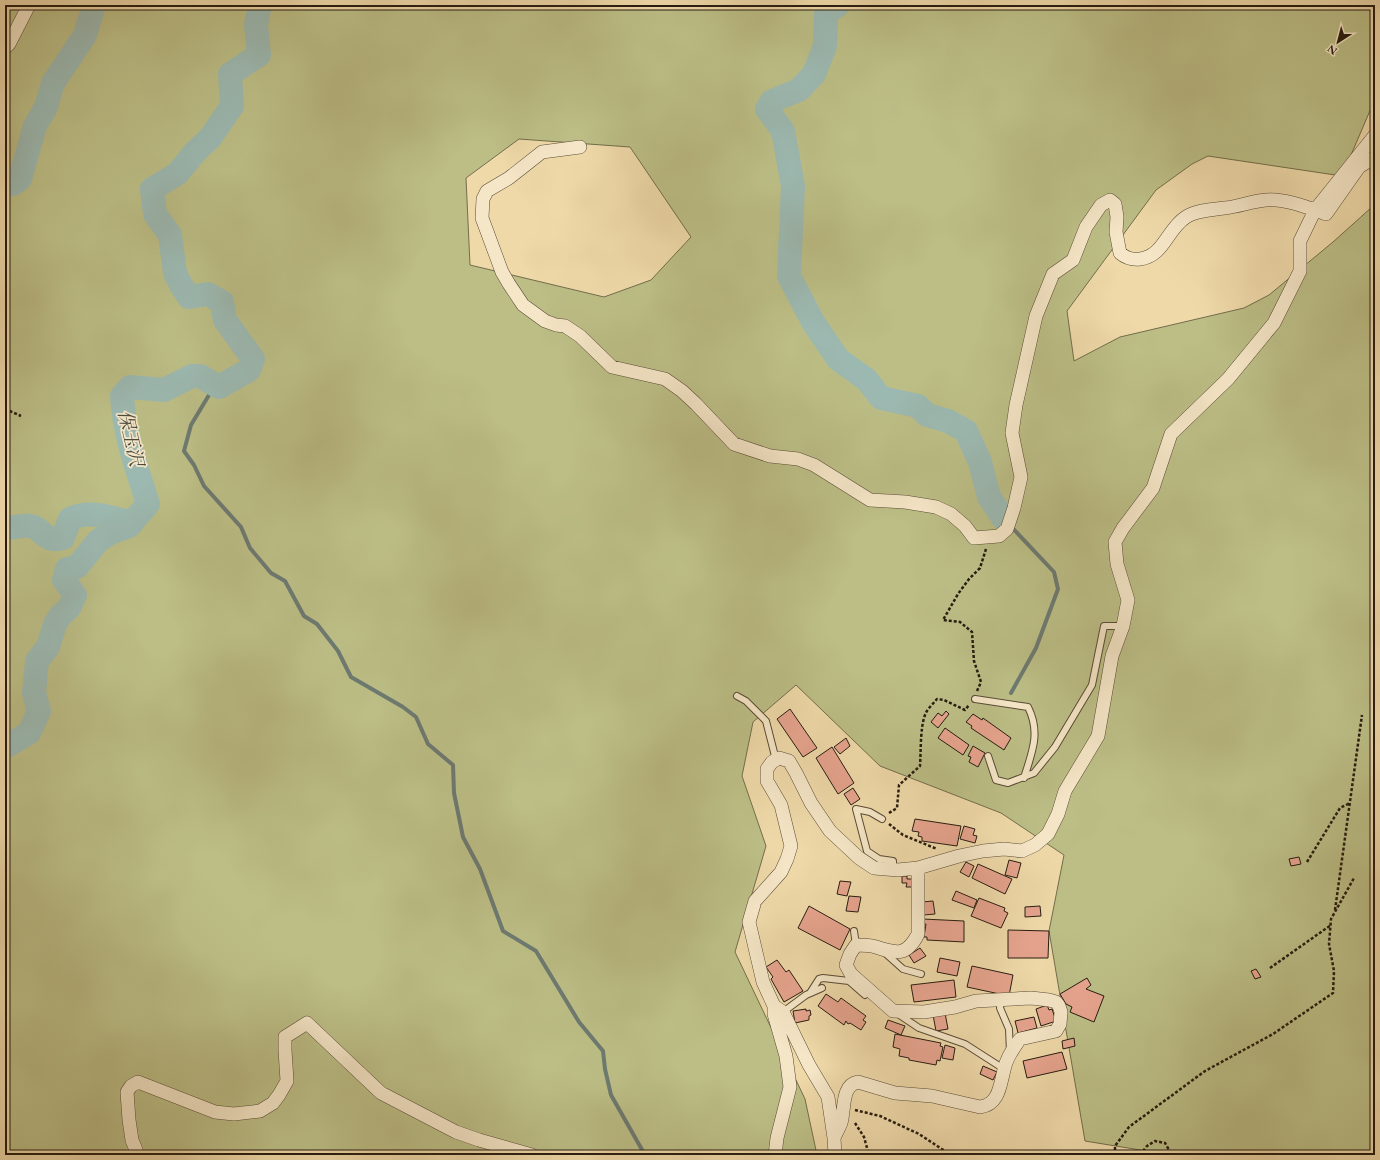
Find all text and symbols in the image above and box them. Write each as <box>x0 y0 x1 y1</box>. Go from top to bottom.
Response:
north arrow <box>1318 22 1358 62</box>
text: N <box>1324 42 1340 58</box>
water label: 保玉沢 <box>112 407 150 471</box>

